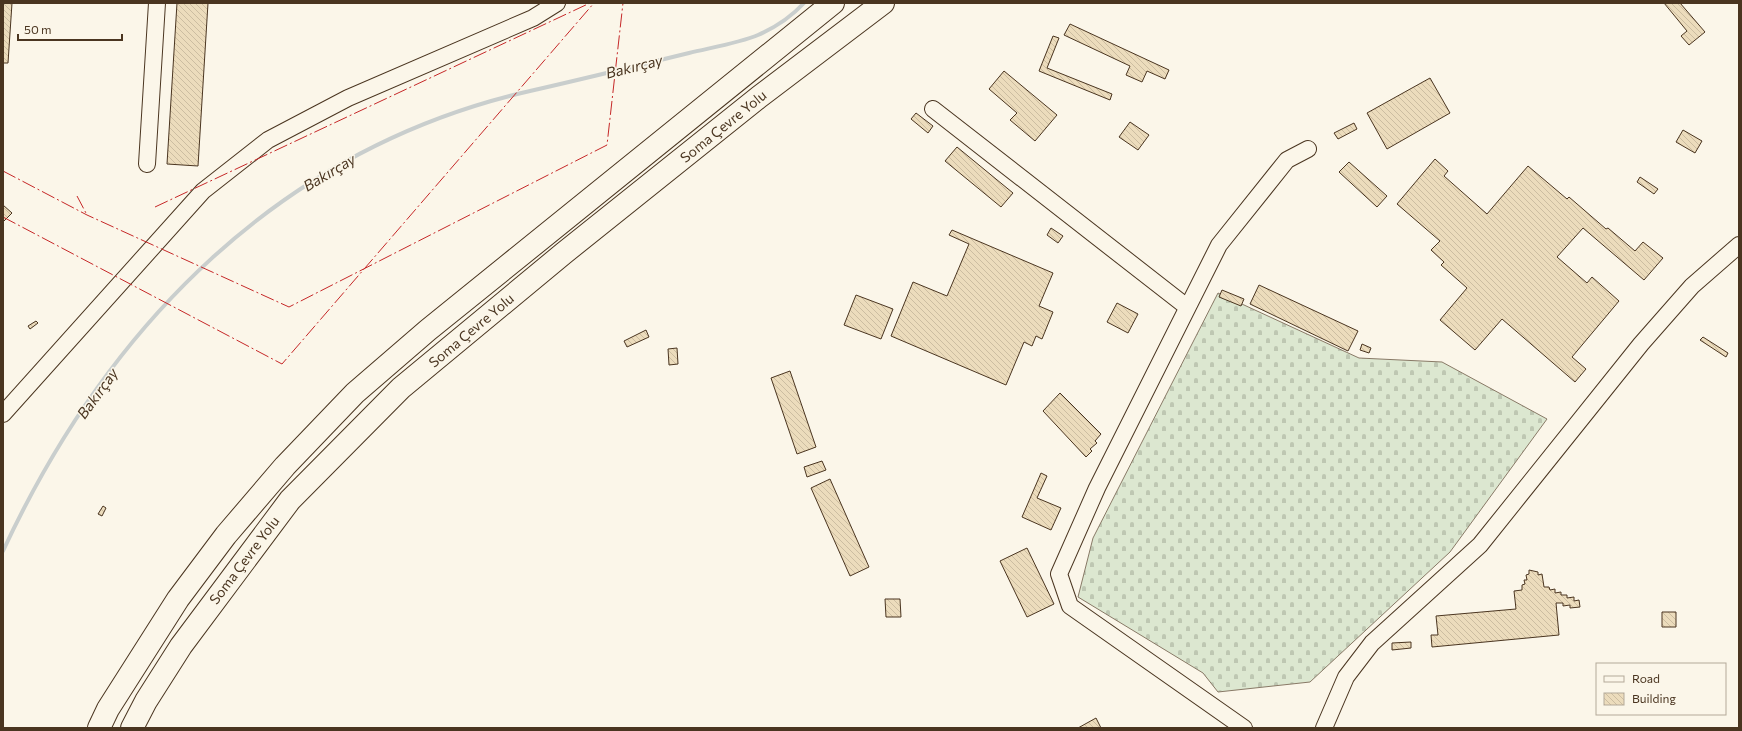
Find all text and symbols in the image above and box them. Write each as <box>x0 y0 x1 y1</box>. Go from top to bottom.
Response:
scale bar <box>18 16 122 42</box>
text: 50 m <box>24 22 52 36</box>
water label: Bakırçay <box>604 50 665 82</box>
street label: Soma Çevre Yolu <box>677 86 769 166</box>
water label: Bakırçay <box>300 149 360 195</box>
street label: Soma Çevre Yolu <box>425 289 517 371</box>
water label: Bakırçay <box>73 363 122 422</box>
street label: Soma Çevre Yolu <box>205 513 283 607</box>
legend <box>1596 663 1726 715</box>
text: Road <box>1632 671 1660 685</box>
text: Building <box>1632 691 1676 705</box>

